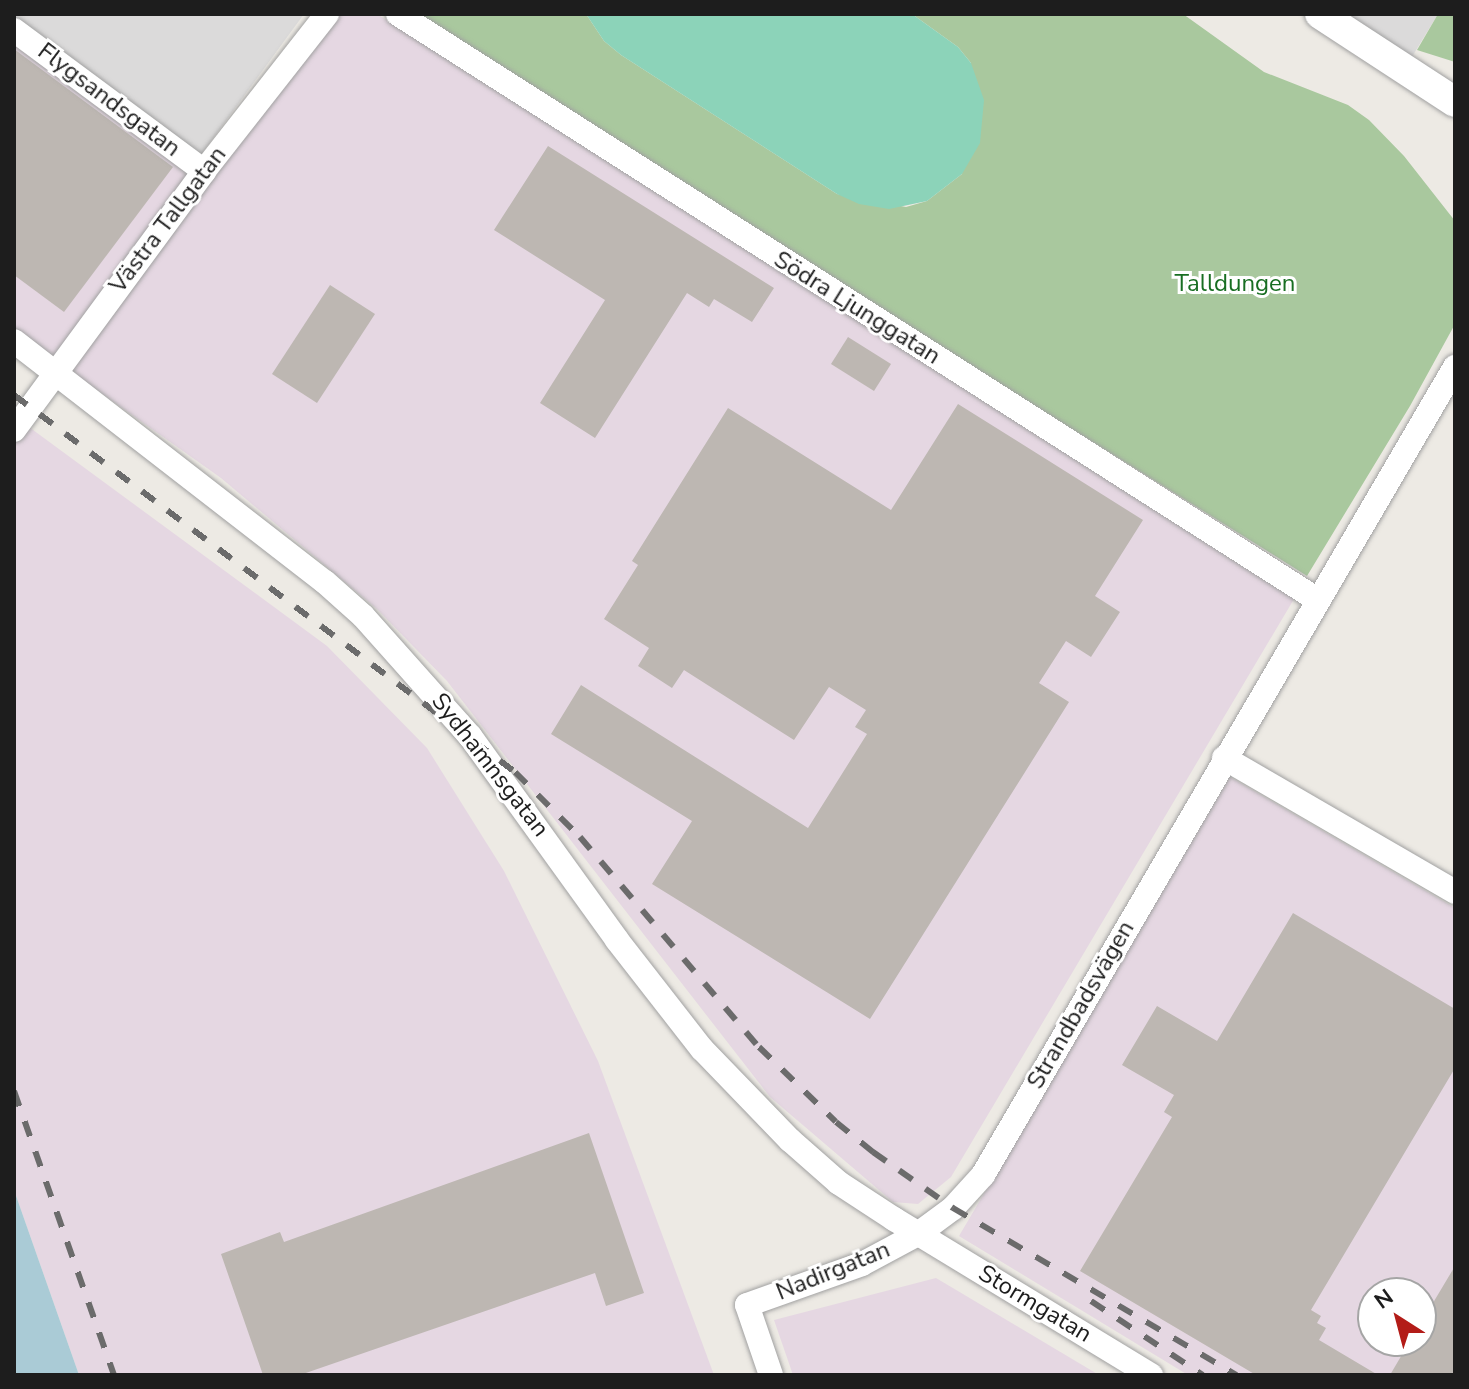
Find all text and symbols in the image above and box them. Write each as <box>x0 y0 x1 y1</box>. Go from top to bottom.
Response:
street label: Flygsandsgatan <box>32 37 186 163</box>
street label: Västra Tallgatan <box>104 141 232 299</box>
street label: Södra Ljunggatan <box>768 245 946 371</box>
park label: Talldungen <box>1175 270 1295 298</box>
street label: Sydhamnsgatan <box>425 687 555 843</box>
street label: Strandbadsvägen <box>1021 916 1141 1094</box>
street label: Nadirgatan <box>772 1235 894 1307</box>
street label: Stormgatan <box>973 1259 1097 1349</box>
north arrow <box>1357 1277 1437 1357</box>
text: N <box>1369 1282 1400 1316</box>

